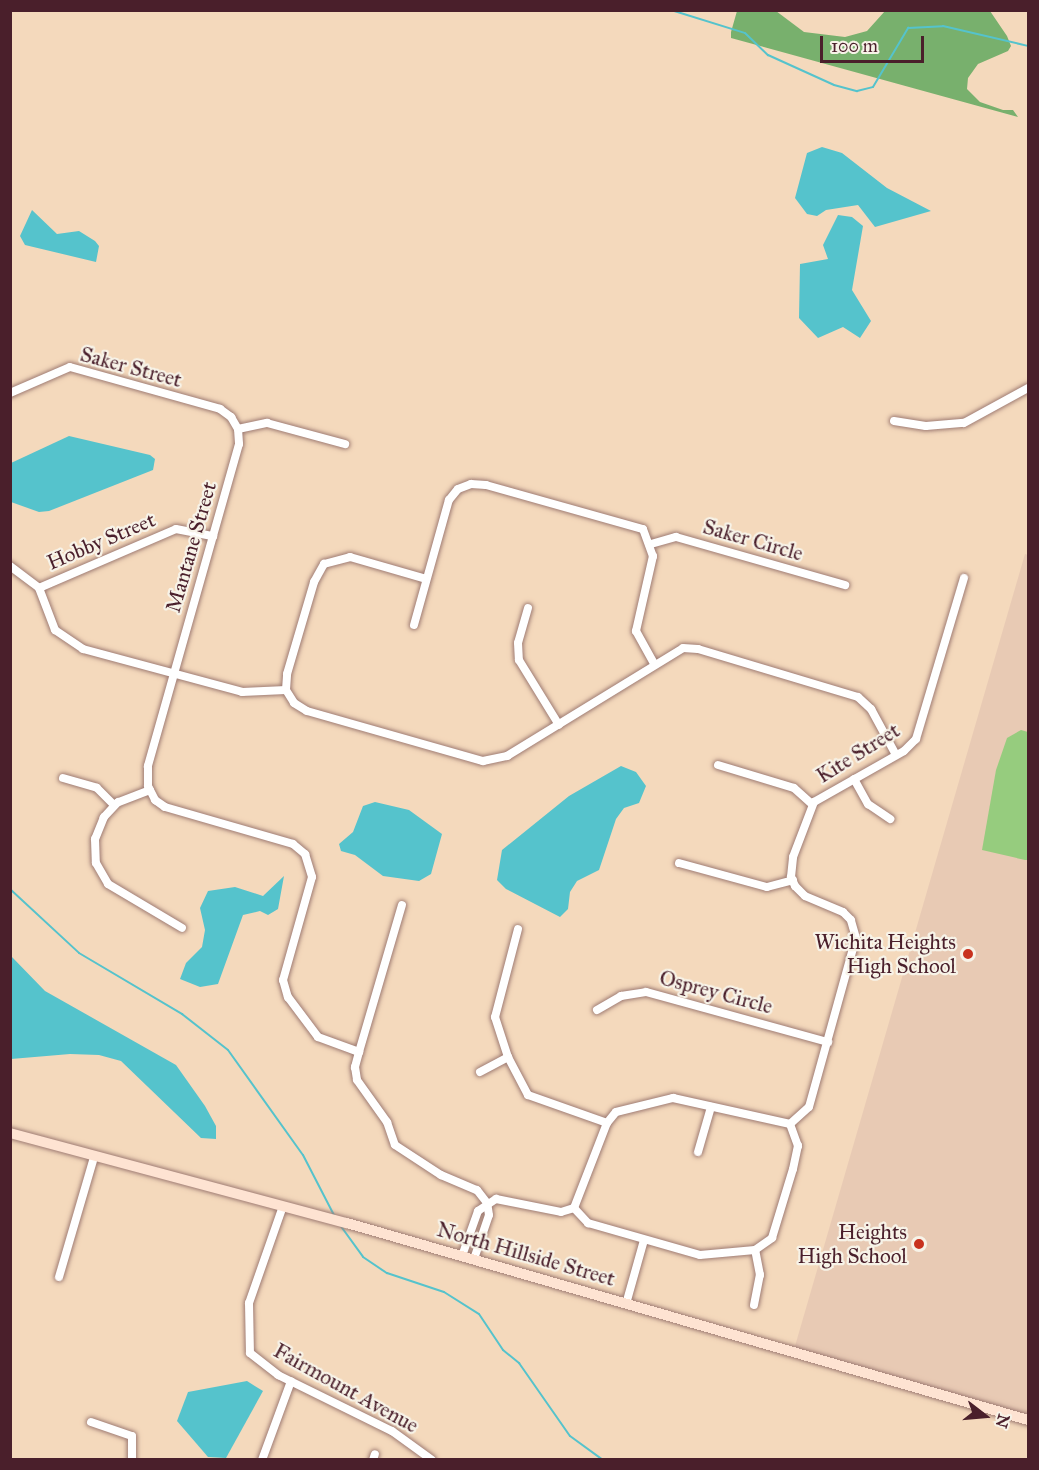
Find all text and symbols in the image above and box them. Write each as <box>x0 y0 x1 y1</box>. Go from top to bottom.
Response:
scale bar <box>823 24 926 62</box>
text: 100 m <box>831 35 878 57</box>
street label: Saker Street <box>78 341 184 393</box>
street label: Mantane Street <box>160 479 222 615</box>
street label: Hobby Street <box>43 507 159 575</box>
street label: Saker Circle <box>700 514 806 566</box>
street label: Kite Street <box>812 718 904 788</box>
place label: Wichita Heights High School <box>814 929 956 979</box>
marker: Wichita Heights High School <box>961 947 975 961</box>
street label: Osprey Circle <box>657 965 775 1019</box>
street label: North Hillside Street <box>434 1216 618 1292</box>
place label: Heights High School <box>797 1219 907 1269</box>
marker: Heights High School <box>912 1237 926 1251</box>
street label: Fairmount Avenue <box>269 1338 423 1438</box>
north arrow <box>955 1386 1015 1446</box>
text: N <box>992 1412 1014 1430</box>

